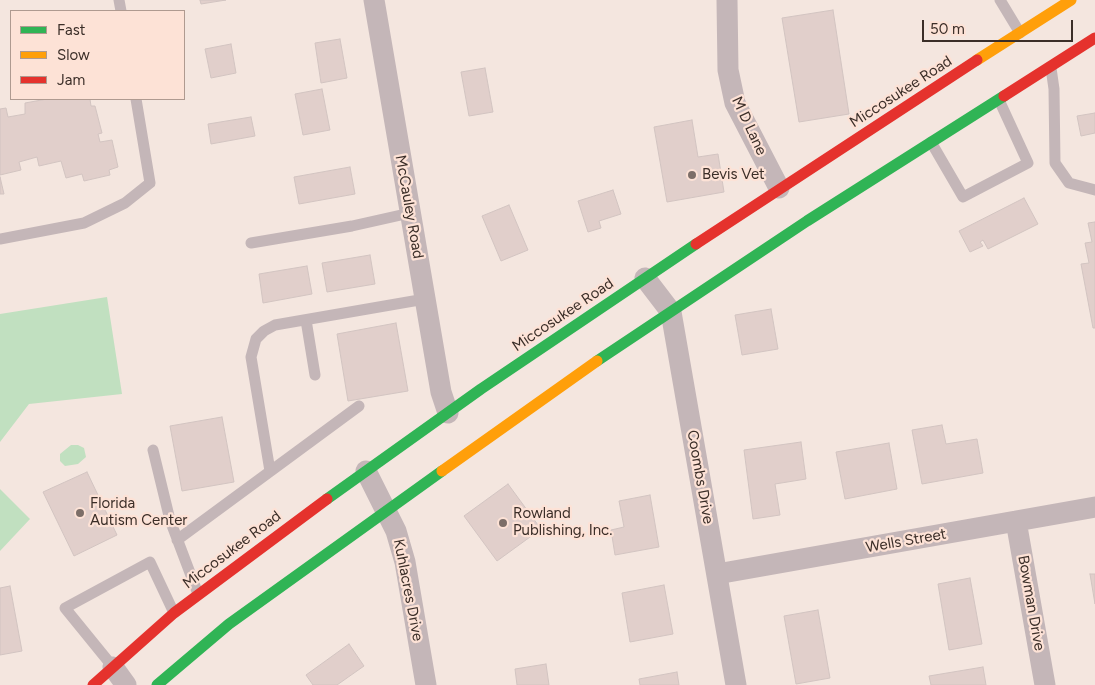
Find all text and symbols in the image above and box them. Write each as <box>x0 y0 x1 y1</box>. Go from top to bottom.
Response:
legend <box>10 10 185 100</box>
scale bar <box>925 10 1076 42</box>
text: 50 m <box>930 20 965 38</box>
text: Fast <box>57 21 85 39</box>
text: Slow <box>57 46 90 64</box>
street label: Miccosukee Road <box>847 52 955 132</box>
text: Jam <box>57 71 85 89</box>
street label: M D Lane <box>728 94 770 158</box>
street label: McCauley Road <box>391 154 427 260</box>
place label: Bevis Vet <box>702 166 765 184</box>
marker: Bevis Vet <box>686 169 698 181</box>
street label: Miccosukee Road <box>509 274 617 356</box>
street label: Coombs Drive <box>683 429 717 525</box>
place label: Florida Autism Center <box>90 495 187 530</box>
place label: Rowland Publishing, Inc. <box>513 505 612 540</box>
marker: Florida Autism Center <box>74 507 86 519</box>
street label: Miccosukee Road <box>179 507 285 593</box>
marker: Rowland Publishing, Inc. <box>497 517 509 529</box>
street label: Wells Street <box>864 525 948 557</box>
street label: Kuhlacres Drive <box>389 537 427 643</box>
street label: Bowman Drive <box>1014 554 1048 652</box>

